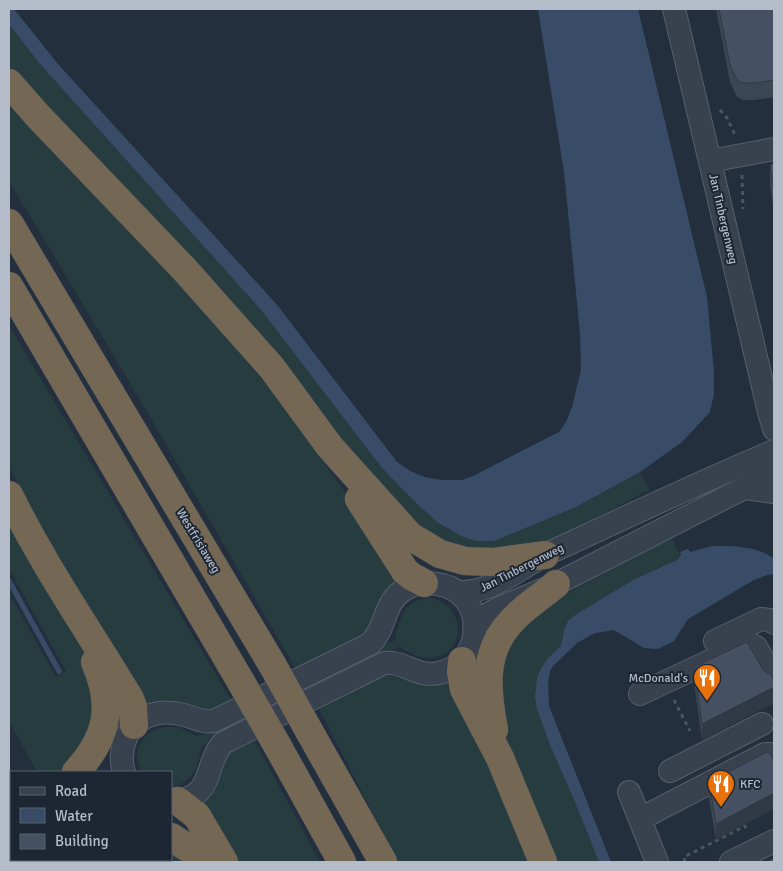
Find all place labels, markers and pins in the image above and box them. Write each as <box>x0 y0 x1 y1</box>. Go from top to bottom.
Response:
restaurant icon: McDonald's <box>692 663 722 702</box>
place label: McDonald's <box>628 671 688 686</box>
restaurant icon: KFC <box>706 769 736 808</box>
place label: KFC <box>740 777 761 792</box>

